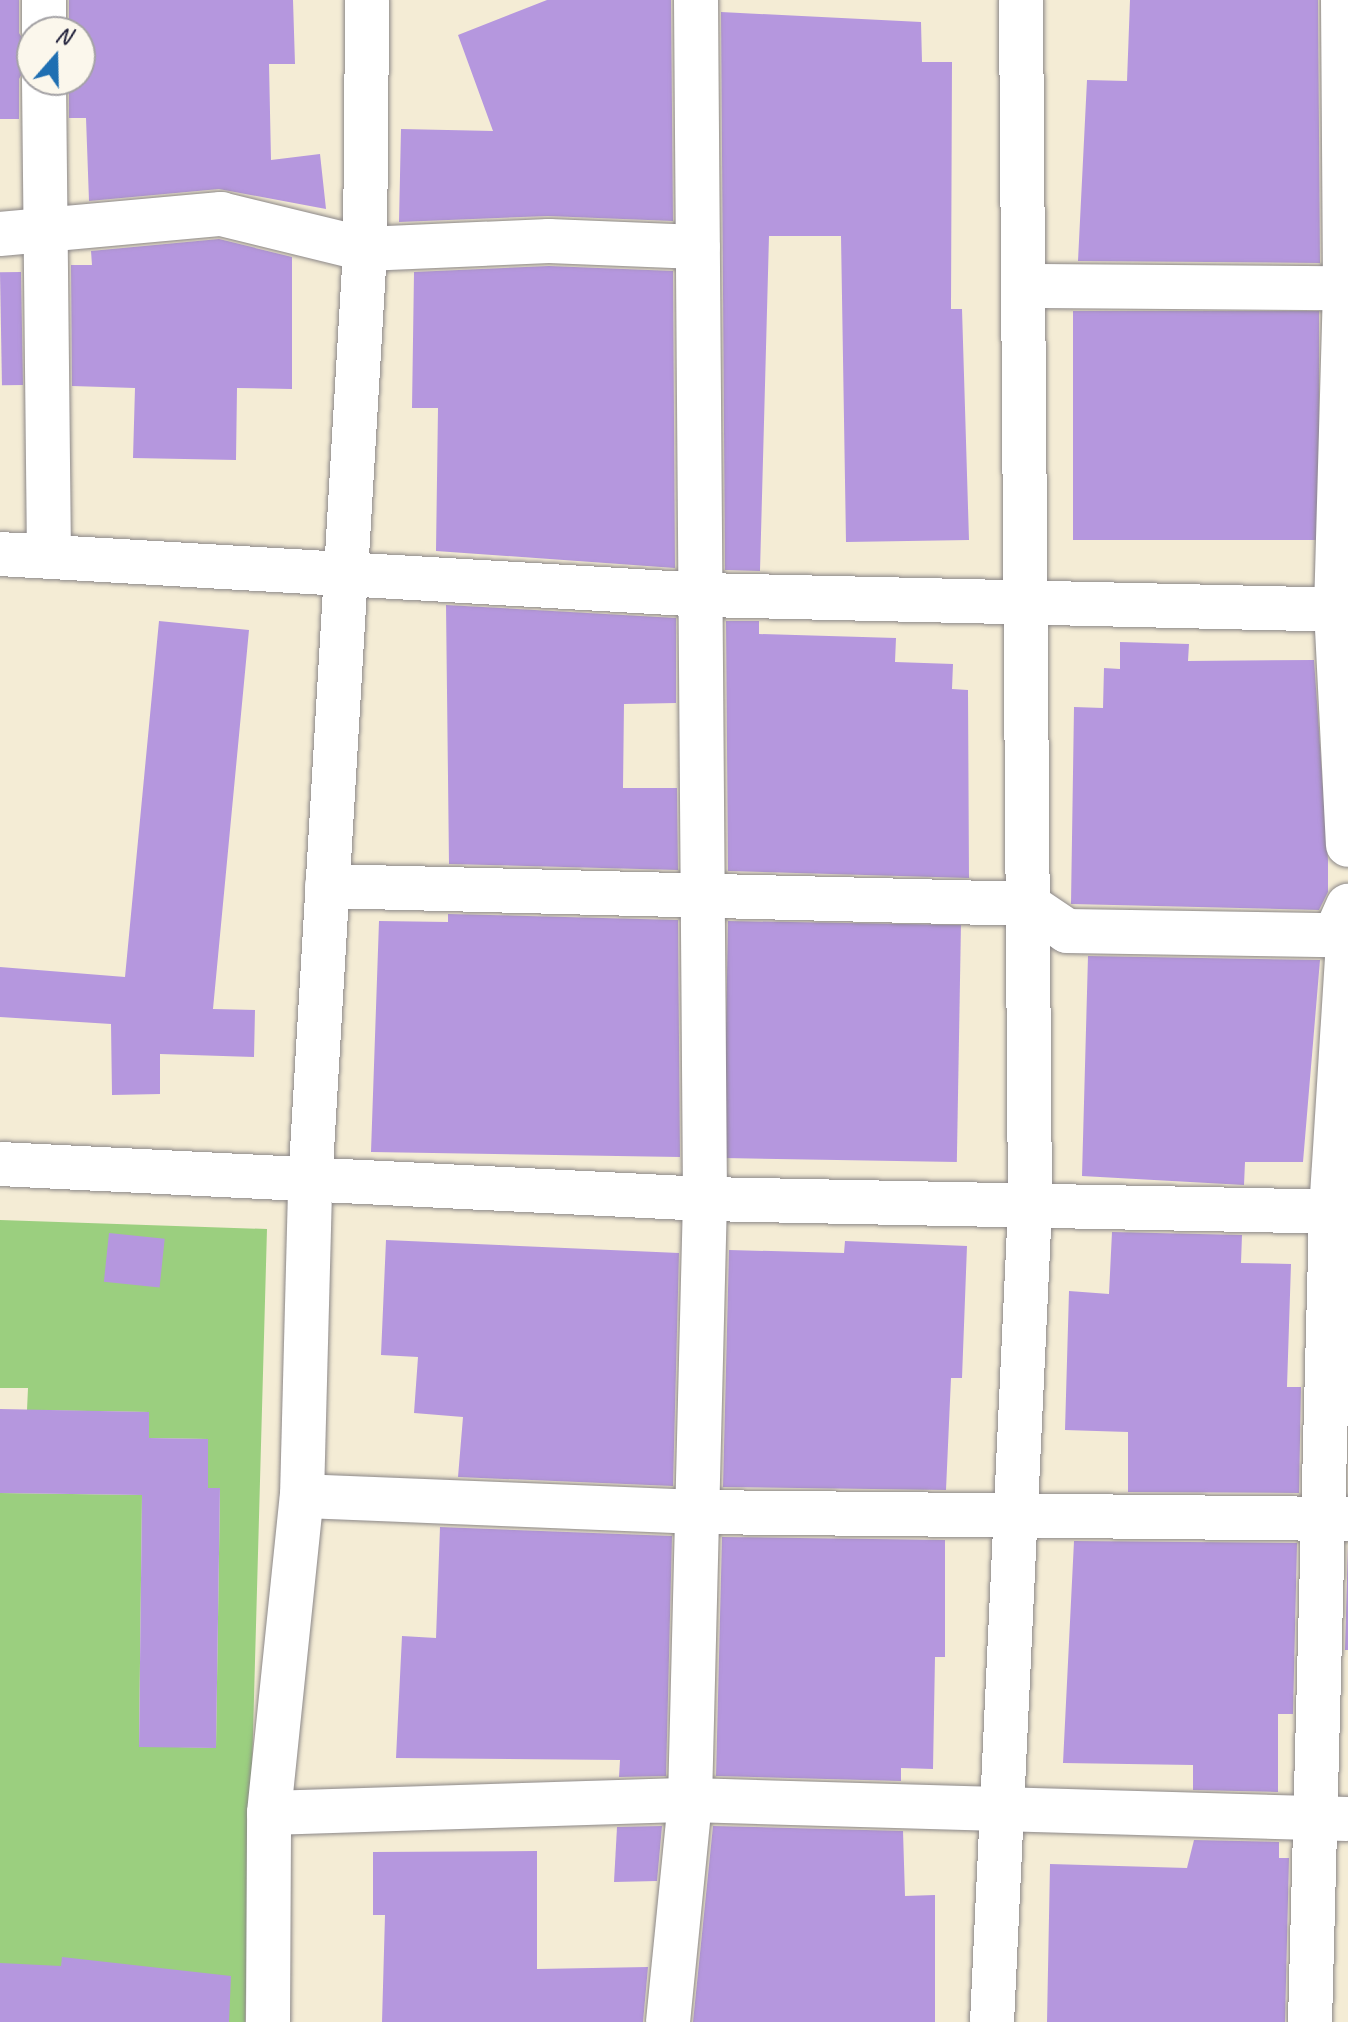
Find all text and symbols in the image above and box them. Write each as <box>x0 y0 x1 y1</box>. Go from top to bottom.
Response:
north arrow <box>16 16 96 96</box>
text: N <box>52 20 75 51</box>

